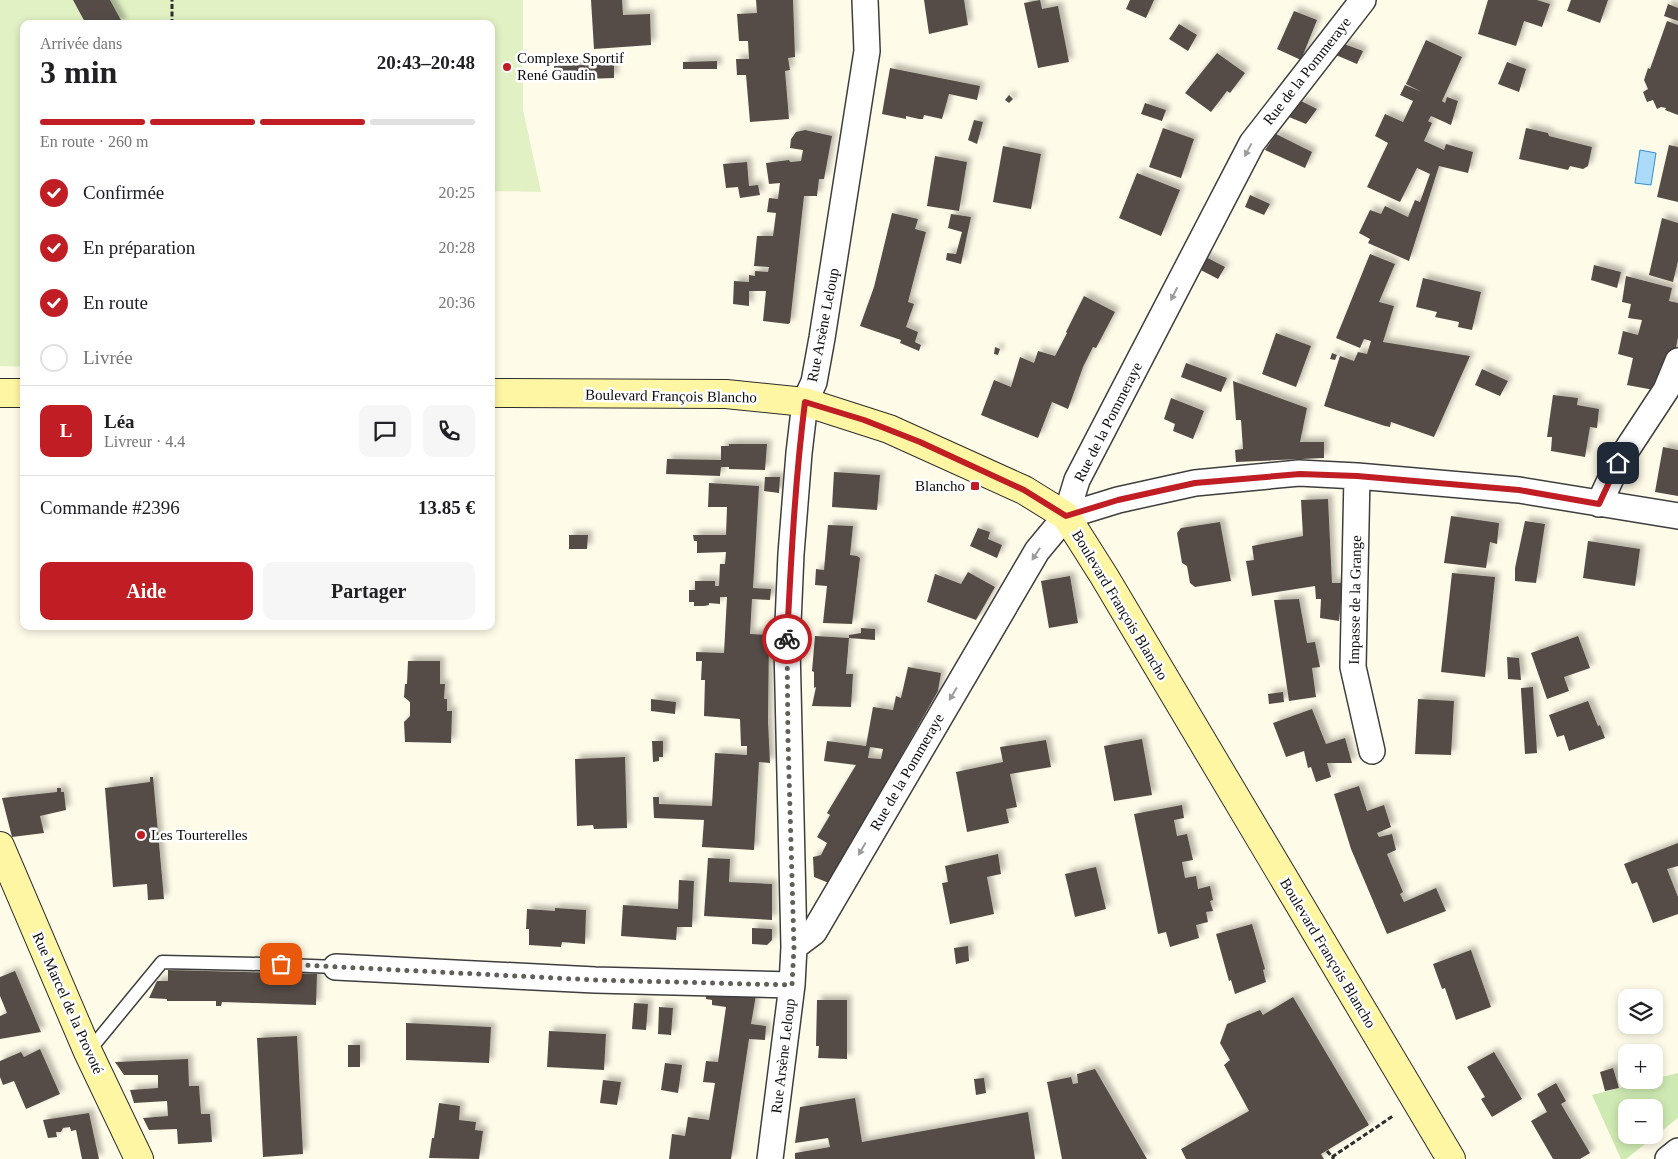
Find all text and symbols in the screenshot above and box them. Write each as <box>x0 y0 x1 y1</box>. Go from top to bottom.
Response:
street label: Rue de la Pommeraye <box>1260 14 1354 128</box>
text: Arrivée dans <box>40 35 122 52</box>
place label: Complexe Sportif René Gaudin <box>517 50 624 83</box>
text: 20:43–20:48 <box>377 52 475 73</box>
text: 3 min <box>40 54 117 90</box>
marker: Complexe Sportif René Gaudin <box>501 61 513 73</box>
text: En route · 260 m <box>40 133 148 150</box>
one-way arrow <box>1244 143 1252 157</box>
icon: check <box>40 179 68 207</box>
text: Confirmée <box>83 182 164 203</box>
text: 20:25 <box>439 184 475 201</box>
icon: check <box>40 234 68 262</box>
text: En préparation <box>83 237 195 258</box>
text: 20:28 <box>439 239 475 256</box>
street label: Rue Arsène Leloup <box>804 267 842 383</box>
one-way arrow <box>1170 287 1178 302</box>
icon: check <box>40 289 68 317</box>
text: En route <box>83 292 148 313</box>
text: 20:36 <box>439 294 475 311</box>
text: Livrée <box>83 347 133 368</box>
street label: Rue de la Pommeraye <box>1071 359 1145 484</box>
street label: Boulevard François Blancho <box>585 387 757 405</box>
button: chat <box>359 405 411 457</box>
button: phone <box>423 405 475 457</box>
text: Léa <box>104 411 135 432</box>
text: L <box>60 420 72 441</box>
text: Livreur · 4.4 <box>104 433 185 450</box>
pin <box>1597 442 1639 484</box>
icon: home <box>1604 449 1632 477</box>
place label: Blancho <box>915 478 965 494</box>
marker: Blancho <box>969 480 981 492</box>
text: Commande #2396 <box>40 497 180 518</box>
text: 13.85 € <box>418 497 475 518</box>
street label: Boulevard François Blancho <box>1069 527 1171 683</box>
street label: Impasse de la Grange <box>1346 535 1364 665</box>
one-way arrow <box>1031 548 1041 561</box>
button: Aide <box>40 562 253 620</box>
button: Partager <box>263 562 475 620</box>
courier <box>762 614 812 664</box>
icon: bike <box>773 625 801 653</box>
one-way arrow <box>949 687 957 702</box>
street label: Rue de la Pommeraye <box>867 711 947 833</box>
place label: Les Tourterelles <box>151 827 248 843</box>
marker: Les Tourterelles <box>135 829 147 841</box>
one-way arrow <box>857 843 866 856</box>
street label: Boulevard François Blancho <box>1277 875 1379 1031</box>
street label: Rue Marcel de la Provoté <box>30 930 107 1077</box>
pin <box>260 943 302 985</box>
icon: bag <box>267 950 295 978</box>
map controls <box>1618 989 1663 1144</box>
button: layers <box>1618 989 1663 1034</box>
street label: Rue Arsène Leloup <box>768 998 798 1114</box>
button: + <box>1618 1044 1663 1089</box>
button: − <box>1618 1099 1663 1144</box>

